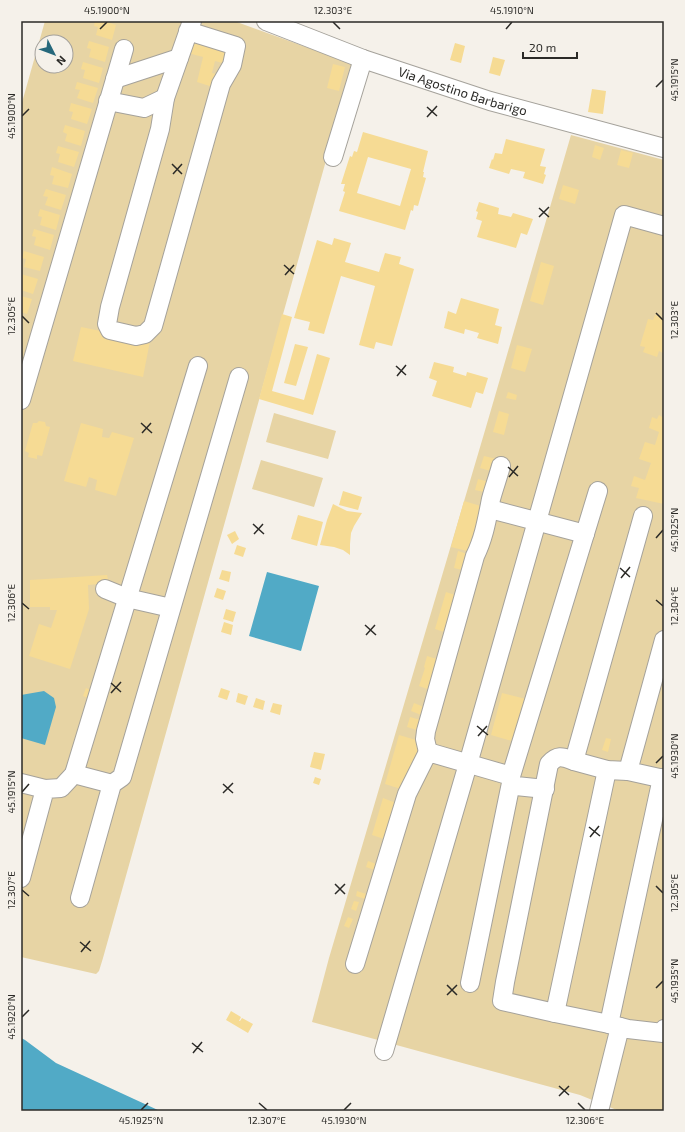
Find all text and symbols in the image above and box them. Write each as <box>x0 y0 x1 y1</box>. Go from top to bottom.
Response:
text: 45.1900°N <box>84 4 130 16</box>
text: 12.303°E <box>314 4 353 16</box>
text: 45.1910°N <box>490 4 534 16</box>
north arrow <box>34 34 74 74</box>
scale bar <box>523 34 577 60</box>
text: 20 m <box>529 40 556 54</box>
text: N <box>54 54 69 68</box>
text: 45.1915°N <box>668 58 680 102</box>
street label: Via Agostino Barbarigo <box>396 63 529 119</box>
text: 45.1900°N <box>5 93 17 139</box>
text: 12.305°E <box>5 297 17 335</box>
text: 12.303°E <box>668 300 680 339</box>
text: 45.1925°N <box>668 508 680 552</box>
text: 12.306°E <box>5 583 17 622</box>
text: 12.304°E <box>668 586 680 625</box>
text: 45.1930°N <box>668 733 680 779</box>
text: 45.1915°N <box>5 770 17 814</box>
text: 12.307°E <box>5 871 17 909</box>
text: 12.305°E <box>668 874 680 912</box>
text: 45.1935°N <box>668 959 680 1003</box>
text: 45.1920°N <box>5 994 17 1040</box>
text: 45.1925°N <box>119 1114 163 1126</box>
text: 12.307°E <box>248 1114 286 1126</box>
text: 45.1930°N <box>321 1114 367 1126</box>
text: 12.306°E <box>566 1114 605 1126</box>

